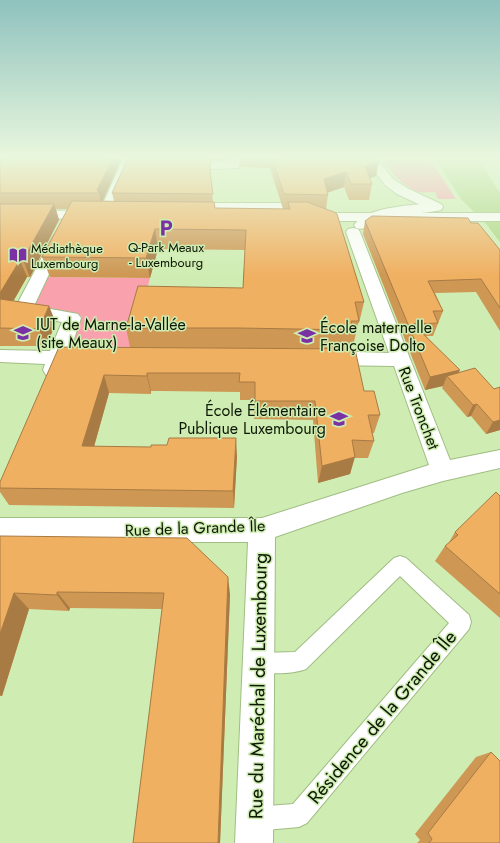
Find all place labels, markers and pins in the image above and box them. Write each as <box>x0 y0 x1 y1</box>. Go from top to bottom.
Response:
parking icon: Q-Park Meaux - Luxembourg <box>156 218 176 238</box>
place label: Q-Park Meaux - Luxembourg <box>128 238 204 272</box>
place label: Médiathèque Luxembourg <box>31 239 103 273</box>
library icon: Médiathèque Luxembourg <box>8 245 28 265</box>
place label: IUT de Marne-la-Vallée (site Meaux) <box>36 313 186 354</box>
place label: École maternelle Françoise Dolto <box>320 316 432 357</box>
school or university icon: IUT de Marne-la-Vallée (site Meaux) <box>13 323 33 343</box>
school or university icon: École maternelle Françoise Dolto <box>297 326 317 346</box>
place label: École Élémentaire Publique Luxembourg <box>179 399 326 440</box>
school or university icon: École Élémentaire Publique Luxembourg <box>329 409 349 429</box>

